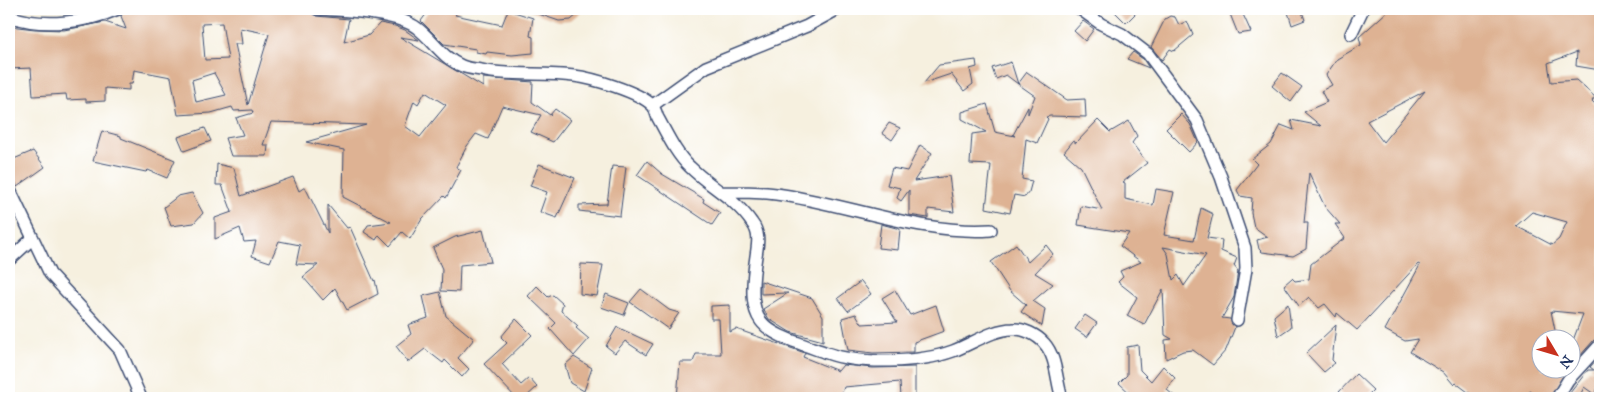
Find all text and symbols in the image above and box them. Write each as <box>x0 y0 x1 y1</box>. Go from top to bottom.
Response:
north arrow <box>1532 330 1582 380</box>
text: N <box>1555 352 1576 372</box>

